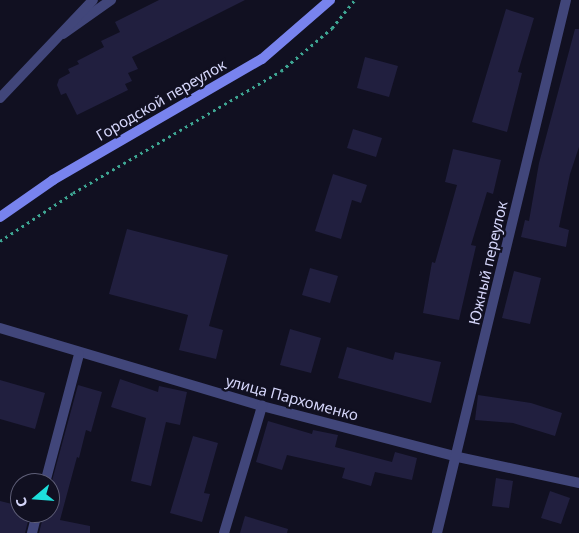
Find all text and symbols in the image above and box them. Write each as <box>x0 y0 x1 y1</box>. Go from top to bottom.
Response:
street label: Городской переулок <box>93 55 229 145</box>
street label: Южный переулок <box>465 199 511 327</box>
street label: улица Пархоменко <box>224 372 360 424</box>
north arrow <box>10 473 60 523</box>
text: С <box>11 495 32 510</box>

